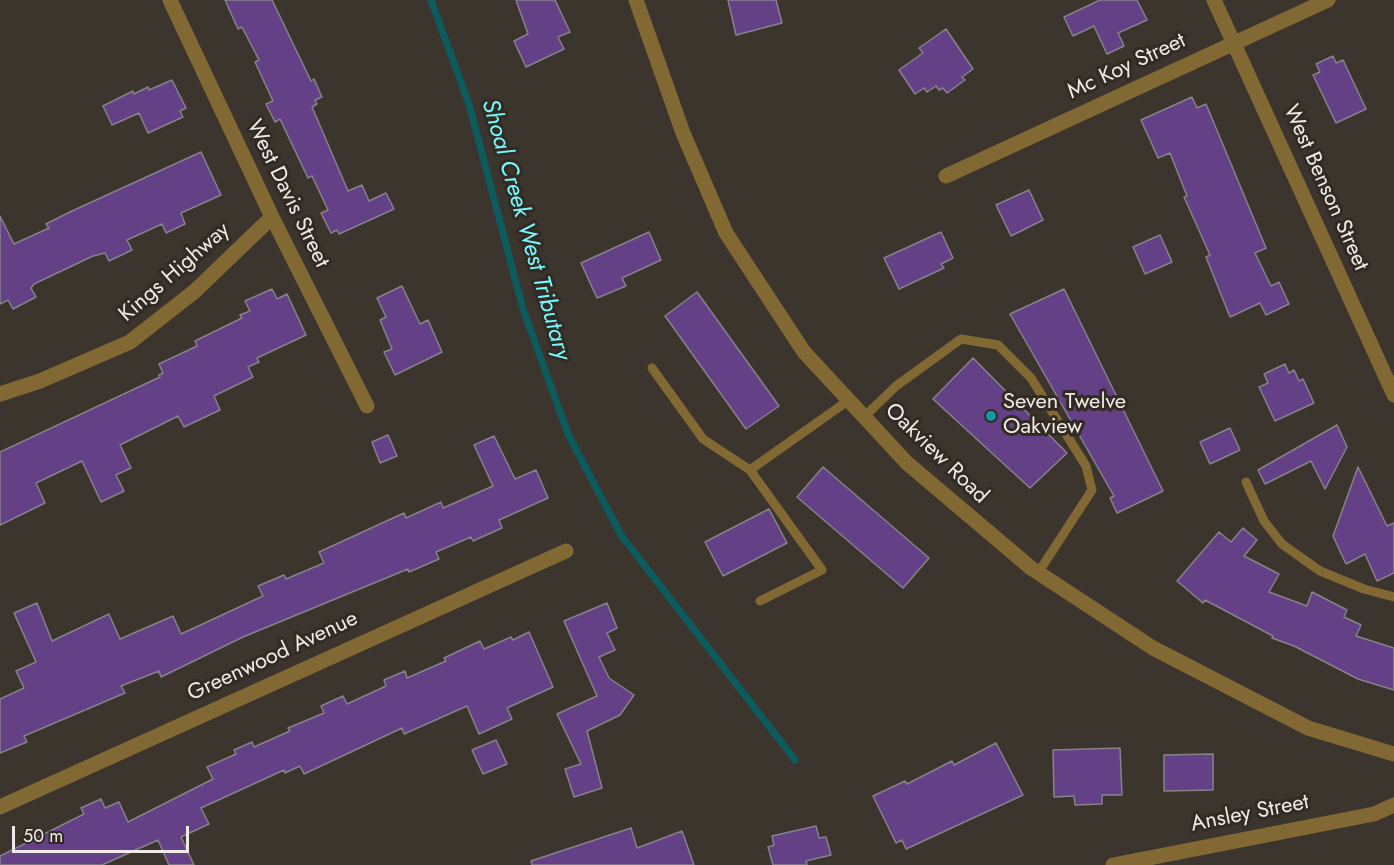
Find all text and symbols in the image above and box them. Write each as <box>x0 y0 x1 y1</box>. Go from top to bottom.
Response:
street label: Mc Koy Street <box>1064 28 1190 106</box>
water label: Shoal Creek West Tributary <box>474 96 576 364</box>
street label: West Benson Street <box>1277 101 1373 275</box>
street label: West Davis Street <box>240 116 334 272</box>
street label: Kings Highway <box>114 218 236 328</box>
place label: Seven Twelve Oakview <box>1003 390 1126 442</box>
street label: Oakview Road <box>879 398 993 510</box>
marker: Seven Twelve Oakview <box>984 409 998 423</box>
street label: Greenwood Avenue <box>184 606 362 708</box>
street label: Ansley Street <box>1189 790 1311 838</box>
scale bar <box>15 814 192 852</box>
text: 50 m <box>23 823 63 849</box>

